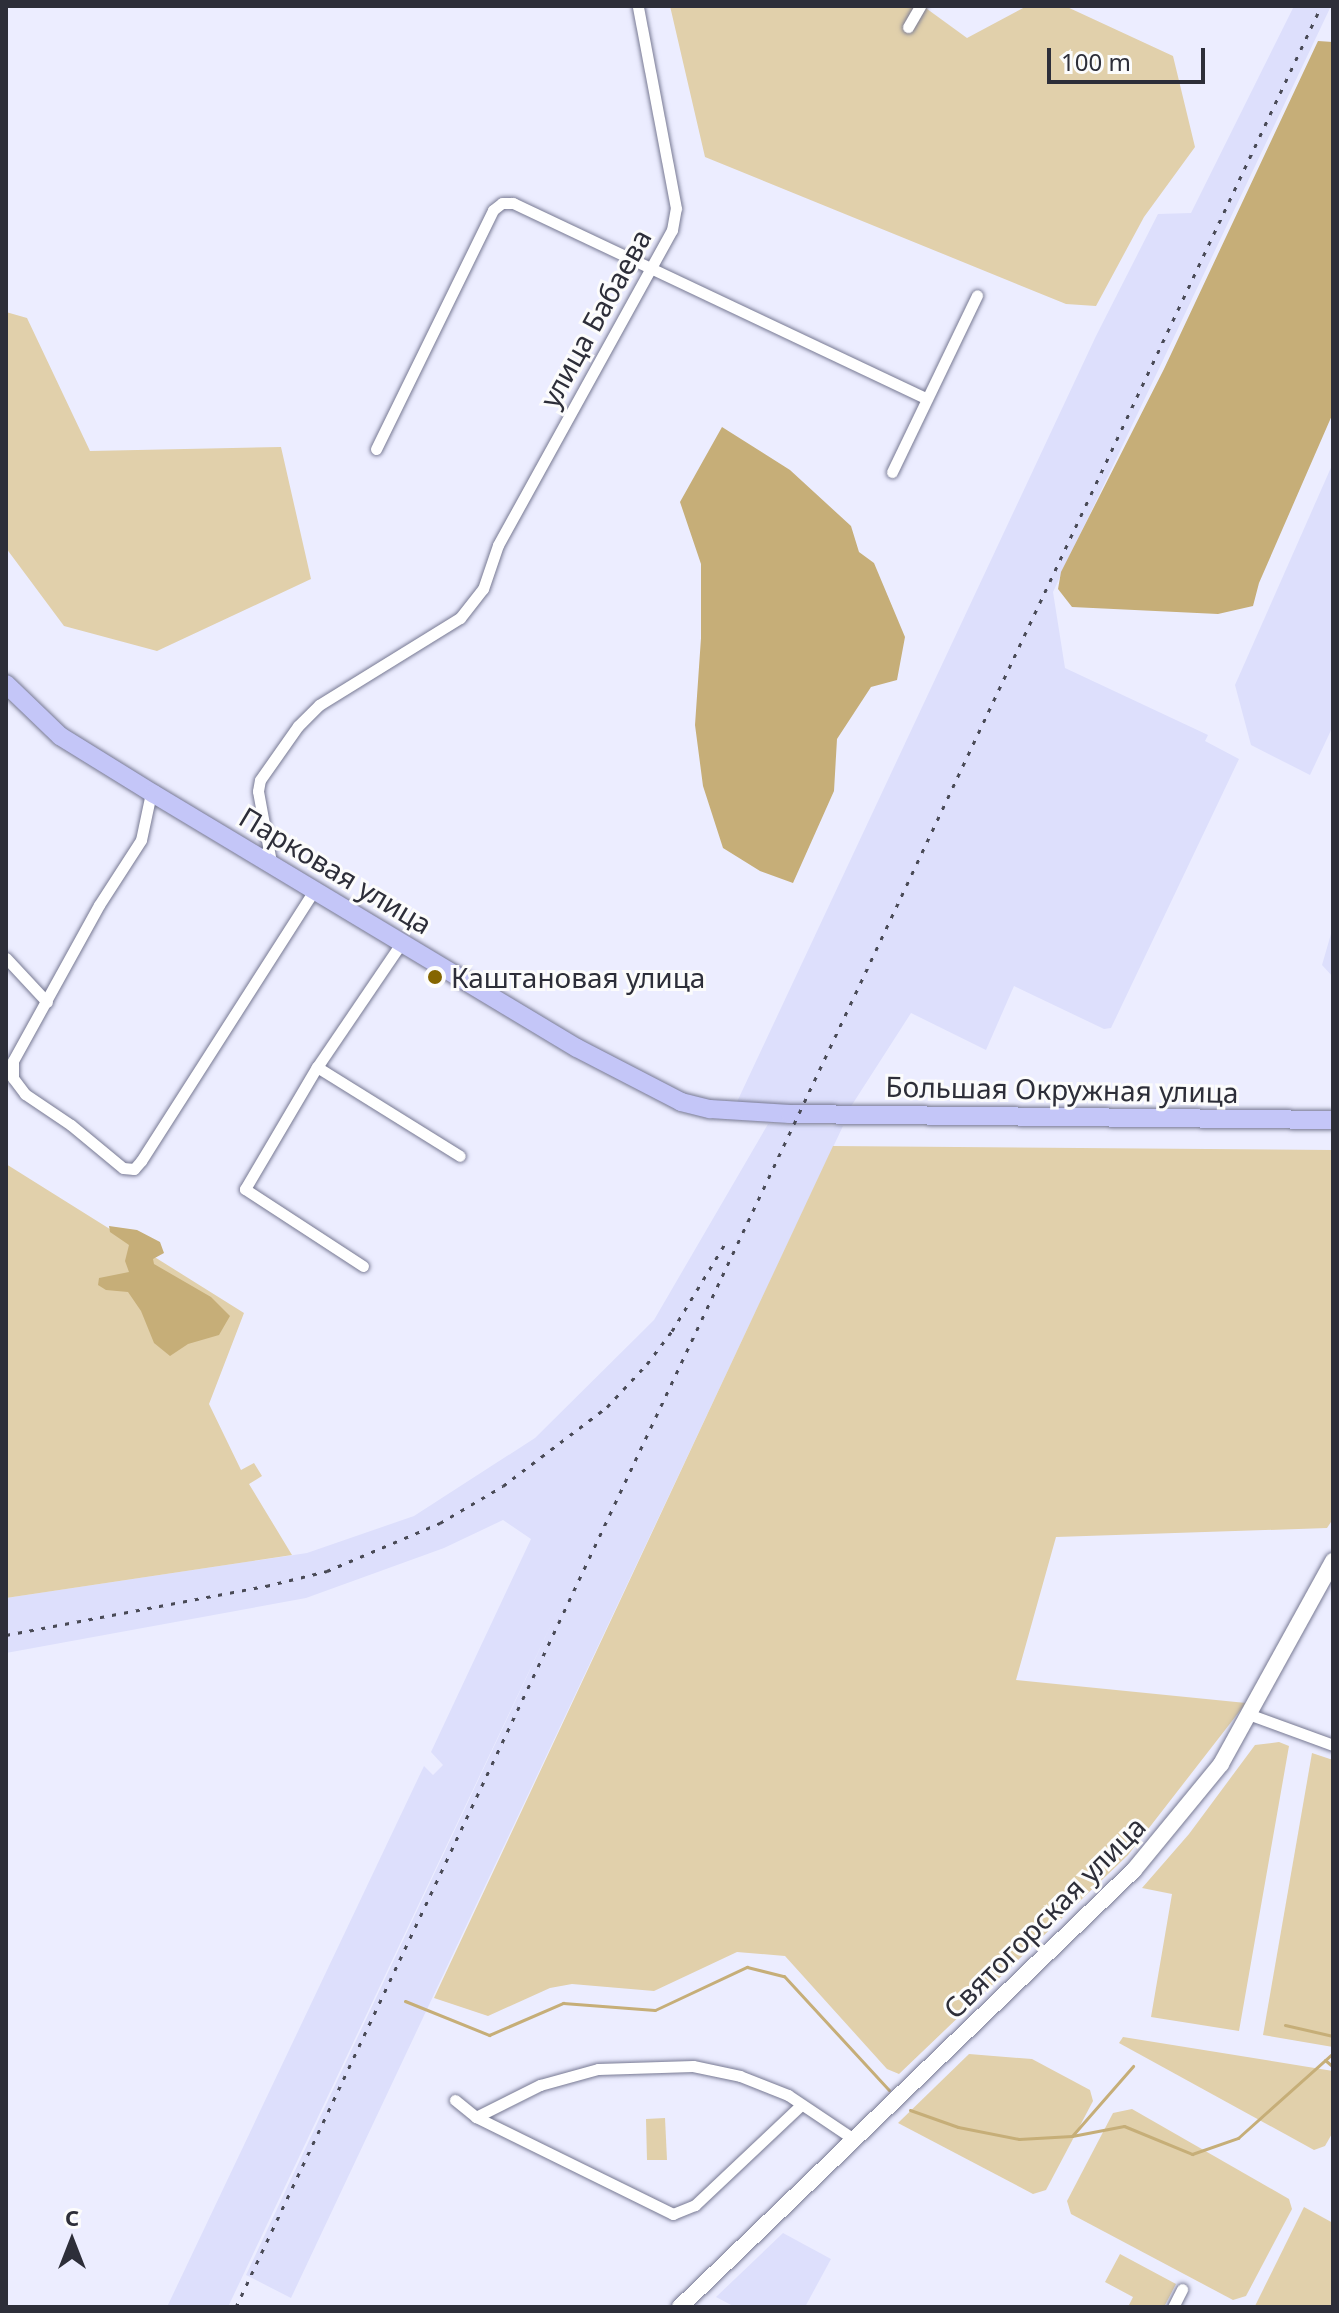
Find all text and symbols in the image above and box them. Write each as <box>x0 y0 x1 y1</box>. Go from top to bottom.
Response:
scale bar <box>1051 32 1209 82</box>
text: 100 m <box>1061 45 1131 78</box>
street label: улица Бабаева <box>532 223 658 413</box>
street label: Парковая улица <box>234 799 438 941</box>
place label: Каштановая улица <box>451 960 705 994</box>
marker: Каштановая улица <box>426 968 444 986</box>
street label: Большая Окружная улица <box>885 1069 1239 1109</box>
street label: Святогорская улица <box>936 1809 1152 2025</box>
north arrow <box>32 2201 112 2281</box>
text: С <box>65 2202 79 2232</box>

